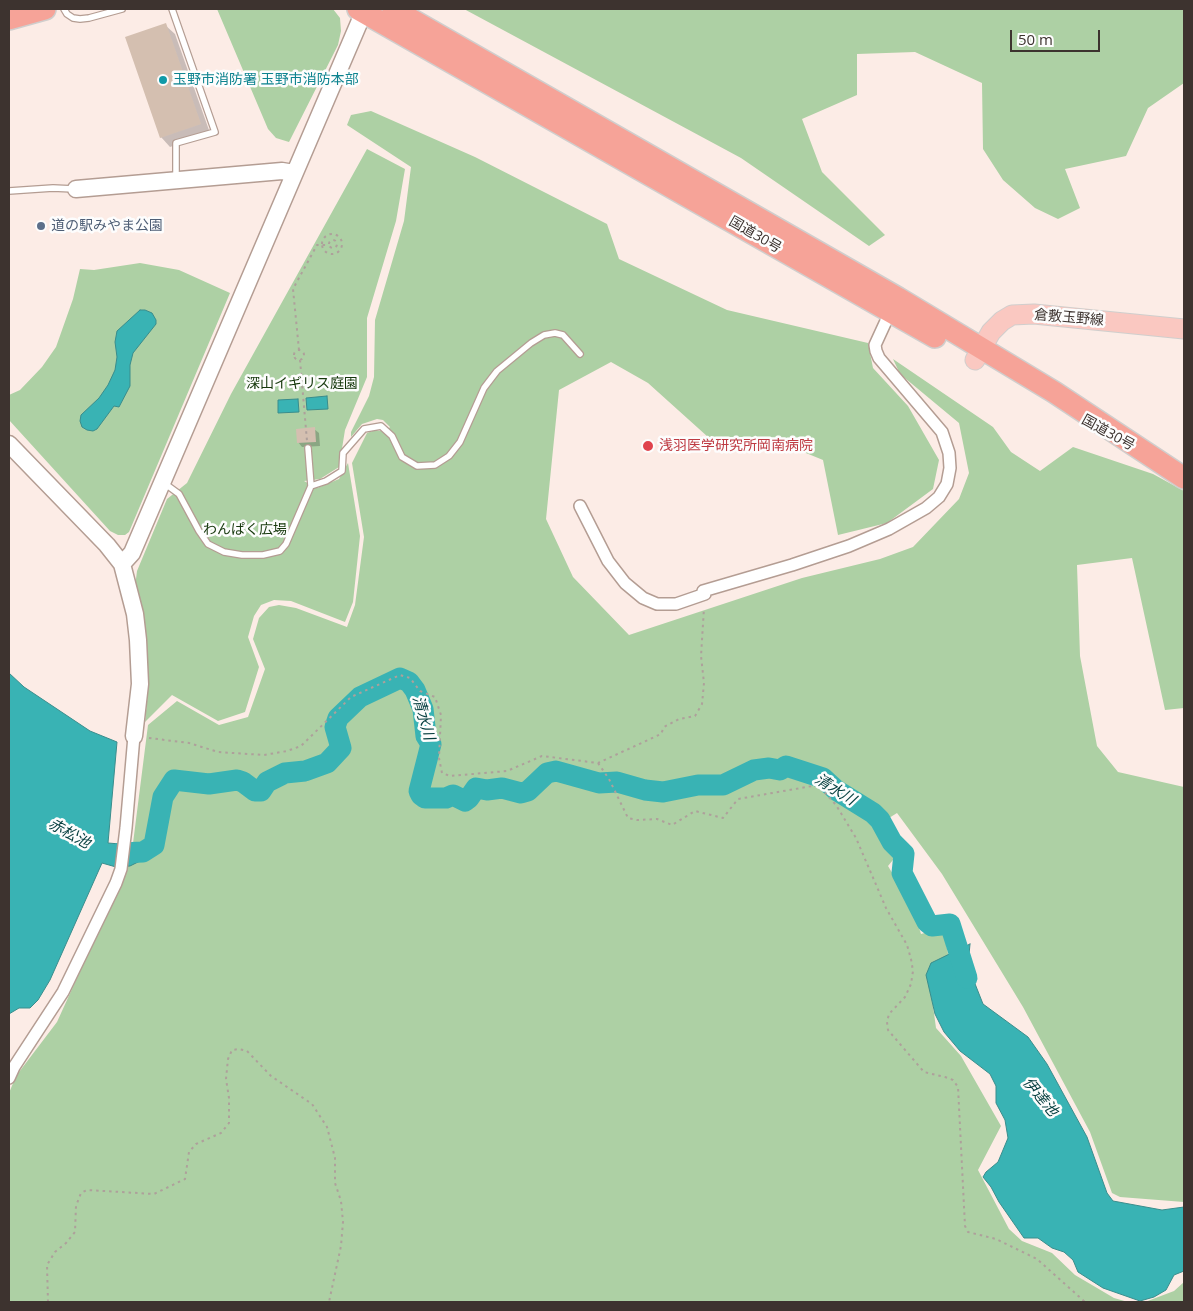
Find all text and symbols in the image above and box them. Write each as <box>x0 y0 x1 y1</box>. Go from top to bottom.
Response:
scale bar <box>1013 20 1103 52</box>
text: 50 m <box>1018 29 1053 49</box>
place label: 玉野市消防署 玉野市消防本部 <box>173 72 359 88</box>
marker: 玉野市消防署 玉野市消防本部 <box>157 74 169 86</box>
street label: 国道30号 <box>726 213 784 257</box>
place label: 道の駅みやま公園 <box>51 218 163 234</box>
marker: 道の駅みやま公園 <box>35 220 47 232</box>
street label: 倉敷玉野線 <box>1033 307 1105 329</box>
park label: 深山イギリス庭園 <box>246 376 358 392</box>
street label: 国道30号 <box>1079 412 1137 454</box>
place label: 浅羽医学研究所岡南病院 <box>659 438 813 454</box>
marker: 浅羽医学研究所岡南病院 <box>641 439 655 453</box>
park label: わんぱく広場 <box>203 522 287 538</box>
water label: 清水川 <box>408 694 438 742</box>
water label: 清水川 <box>811 770 859 810</box>
water label: 赤松池 <box>45 815 93 853</box>
water label: 伊達池 <box>1019 1074 1061 1120</box>

